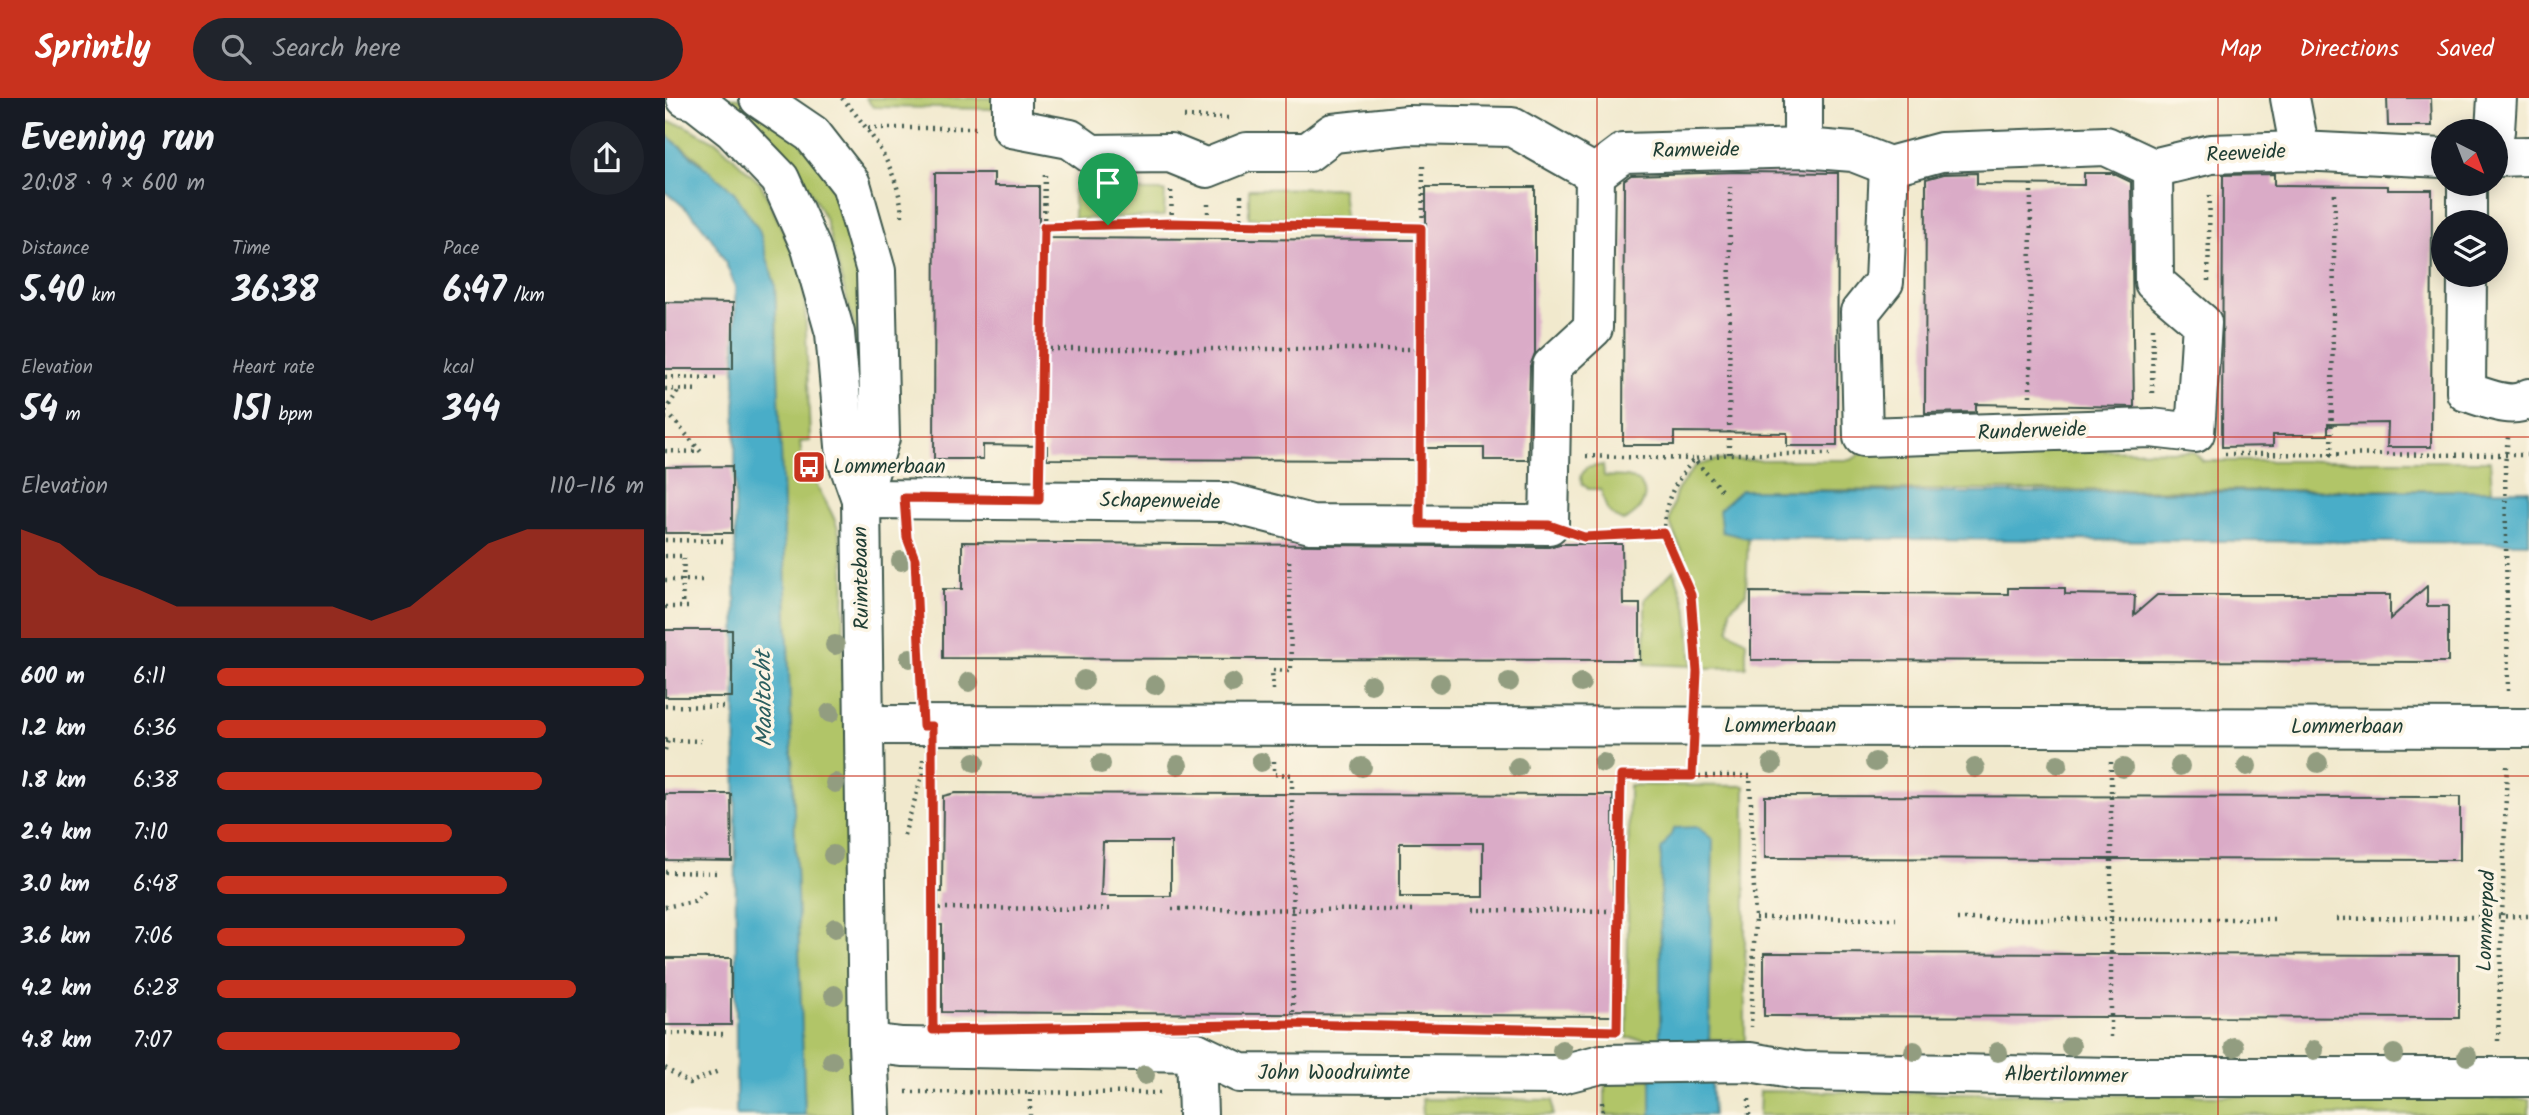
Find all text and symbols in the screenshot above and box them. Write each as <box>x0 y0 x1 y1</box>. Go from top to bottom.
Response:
search box <box>193 18 683 81</box>
text: Sprintly <box>35 23 151 76</box>
text: Search here <box>273 28 401 70</box>
icon: search <box>217 30 255 68</box>
text: Map <box>2220 30 2262 69</box>
text: Directions <box>2300 30 2399 69</box>
text: Saved <box>2437 30 2494 69</box>
text: Evening run <box>21 110 215 170</box>
north arrow <box>2431 119 2508 196</box>
map controls <box>2431 119 2508 287</box>
button: share <box>570 121 644 195</box>
street label: Ramweide <box>1652 134 1740 168</box>
street label: Reeweide <box>2205 135 2287 173</box>
pin <box>1078 153 1138 225</box>
icon: arrive <box>1089 164 1127 202</box>
text: 20:08 · 9 × 600 m <box>21 166 205 202</box>
button: layers <box>2431 210 2508 287</box>
text: Distance <box>21 234 89 264</box>
text: Time <box>232 234 270 264</box>
text: Pace <box>443 234 479 264</box>
text: 5.40 <box>21 264 84 320</box>
text: 36:38 <box>232 264 319 320</box>
text: 6:47 <box>443 264 506 320</box>
text: km <box>84 281 116 311</box>
text: /km <box>506 281 545 311</box>
text: Elevation <box>21 353 93 383</box>
text: Heart rate <box>232 353 315 383</box>
text: kcal <box>443 353 474 383</box>
text: 54 <box>21 383 58 439</box>
text: 151 <box>232 383 271 439</box>
text: 344 <box>443 383 500 439</box>
text: m <box>58 400 81 430</box>
text: bpm <box>271 400 313 430</box>
street label: Runderweide <box>1977 414 2088 450</box>
bus stop icon: Lommerbaan <box>790 448 828 486</box>
place label: Lommerbaan <box>833 451 946 484</box>
text: Elevation <box>21 469 108 505</box>
text: 110–116 m <box>549 469 644 505</box>
street label: Schapenweide <box>1099 484 1221 520</box>
street label: Ruimtebaan <box>845 526 879 630</box>
water label: Maaltocht <box>746 647 784 747</box>
text: 600 m <box>21 659 85 695</box>
text: 6:11 <box>133 659 166 695</box>
street label: Lommerbaan <box>1724 710 1836 743</box>
text: 1.2 km <box>21 711 86 747</box>
text: 6:36 <box>133 711 177 747</box>
street label: Lommerbaan <box>2291 711 2403 744</box>
text: 1.8 km <box>21 763 86 799</box>
text: 6:38 <box>133 763 178 799</box>
text: 2.4 km <box>21 815 91 851</box>
text: 7:10 <box>133 815 168 851</box>
text: 3.0 km <box>21 867 90 903</box>
text: 6:48 <box>133 867 178 903</box>
street label: Lommerpad <box>2469 869 2505 972</box>
text: 3.6 km <box>21 919 91 955</box>
text: 7:06 <box>133 919 174 955</box>
text: 4.2 km <box>21 971 91 1007</box>
text: 6:28 <box>133 971 179 1007</box>
text: 4.8 km <box>21 1023 92 1059</box>
text: 7:07 <box>133 1023 171 1059</box>
street label: John Woodruimte <box>1258 1057 1411 1090</box>
street label: Albertilommer <box>2004 1058 2129 1094</box>

